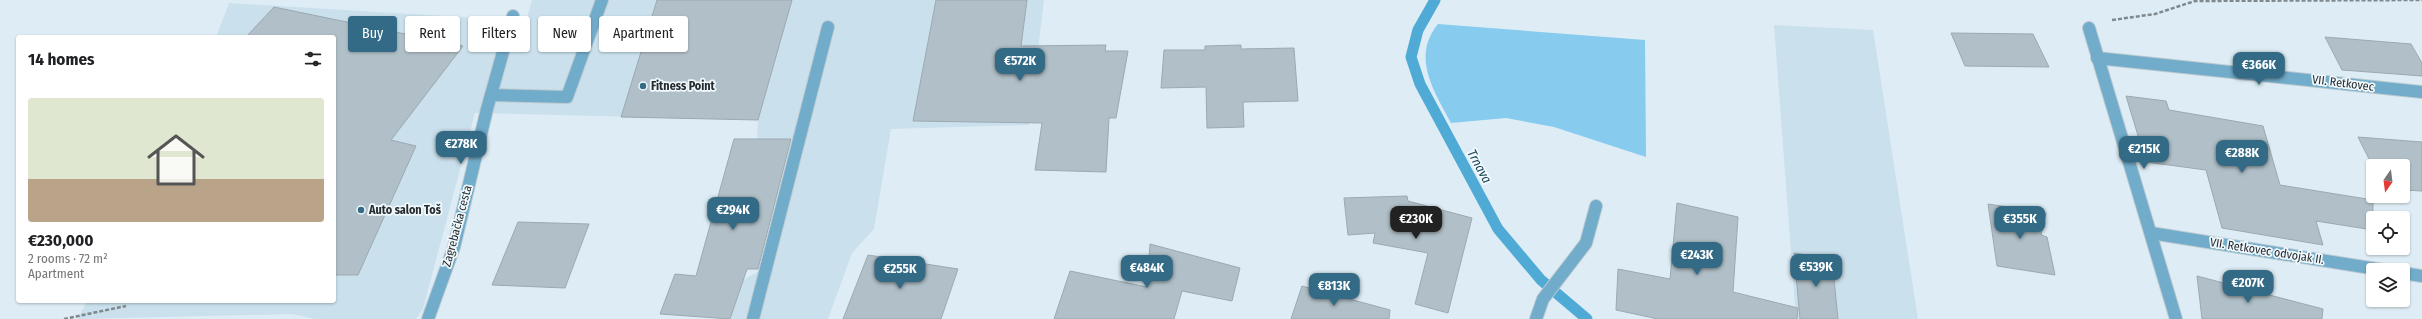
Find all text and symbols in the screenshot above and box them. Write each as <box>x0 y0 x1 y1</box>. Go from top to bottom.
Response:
chip: Buy <box>348 16 397 52</box>
chip: Rent <box>405 16 460 52</box>
chip: Filters <box>468 16 530 52</box>
chip: New <box>538 16 591 52</box>
chip: Apartment <box>599 16 688 52</box>
icon: filters <box>302 48 324 70</box>
pin: €572K <box>992 48 1048 82</box>
text: 14 homes <box>28 49 95 70</box>
pin: €366K <box>2231 52 2287 86</box>
text: €572K <box>1004 53 1036 68</box>
text: €366K <box>2242 57 2276 72</box>
street label: VII. Retkovec <box>2311 72 2375 94</box>
place label: Fitness Point <box>651 79 716 93</box>
marker: Fitness Point <box>638 81 648 91</box>
icon: home <box>140 124 212 196</box>
pin: €278K <box>433 131 489 165</box>
text: €278K <box>445 136 477 151</box>
pin: €215K <box>2116 136 2172 170</box>
pin: €288K <box>2214 140 2270 174</box>
text: €215K <box>2128 141 2160 156</box>
text: €288K <box>2225 145 2259 160</box>
water label: Trnava <box>1464 147 1495 186</box>
north arrow <box>2366 159 2410 203</box>
map controls <box>2366 159 2410 307</box>
street label: Zagrebačka cesta <box>439 184 475 268</box>
pin: €294K <box>705 197 761 231</box>
text: €294K <box>716 202 750 217</box>
place label: Auto salon Toš <box>368 203 442 217</box>
marker: Auto salon Toš <box>356 205 366 215</box>
pin: €230K <box>1388 206 1444 240</box>
pin: €355K <box>1992 206 2048 240</box>
text: €230K <box>1399 211 1433 226</box>
text: €355K <box>2003 211 2037 226</box>
button: locate <box>2366 211 2410 255</box>
text: €230,000 <box>28 230 94 251</box>
street label: VII. Retkovec odvojak II. <box>2209 235 2326 267</box>
pin: €243K <box>1669 242 1725 276</box>
text: €243K <box>1681 247 1713 262</box>
text: 2 rooms · 72 m² <box>28 251 108 266</box>
pin: €539K <box>1788 254 1844 288</box>
pin: €484K <box>1119 255 1175 289</box>
pin: €255K <box>872 256 928 290</box>
text: €539K <box>1799 259 1833 274</box>
text: €484K <box>1130 260 1164 275</box>
text: €255K <box>883 261 917 276</box>
button: layers <box>2366 263 2410 307</box>
text: Apartment <box>28 266 84 281</box>
pin: €207K <box>2220 270 2276 304</box>
pin: €813K <box>1306 273 1362 307</box>
text: €207K <box>2232 275 2264 290</box>
text: €813K <box>1318 278 1350 293</box>

